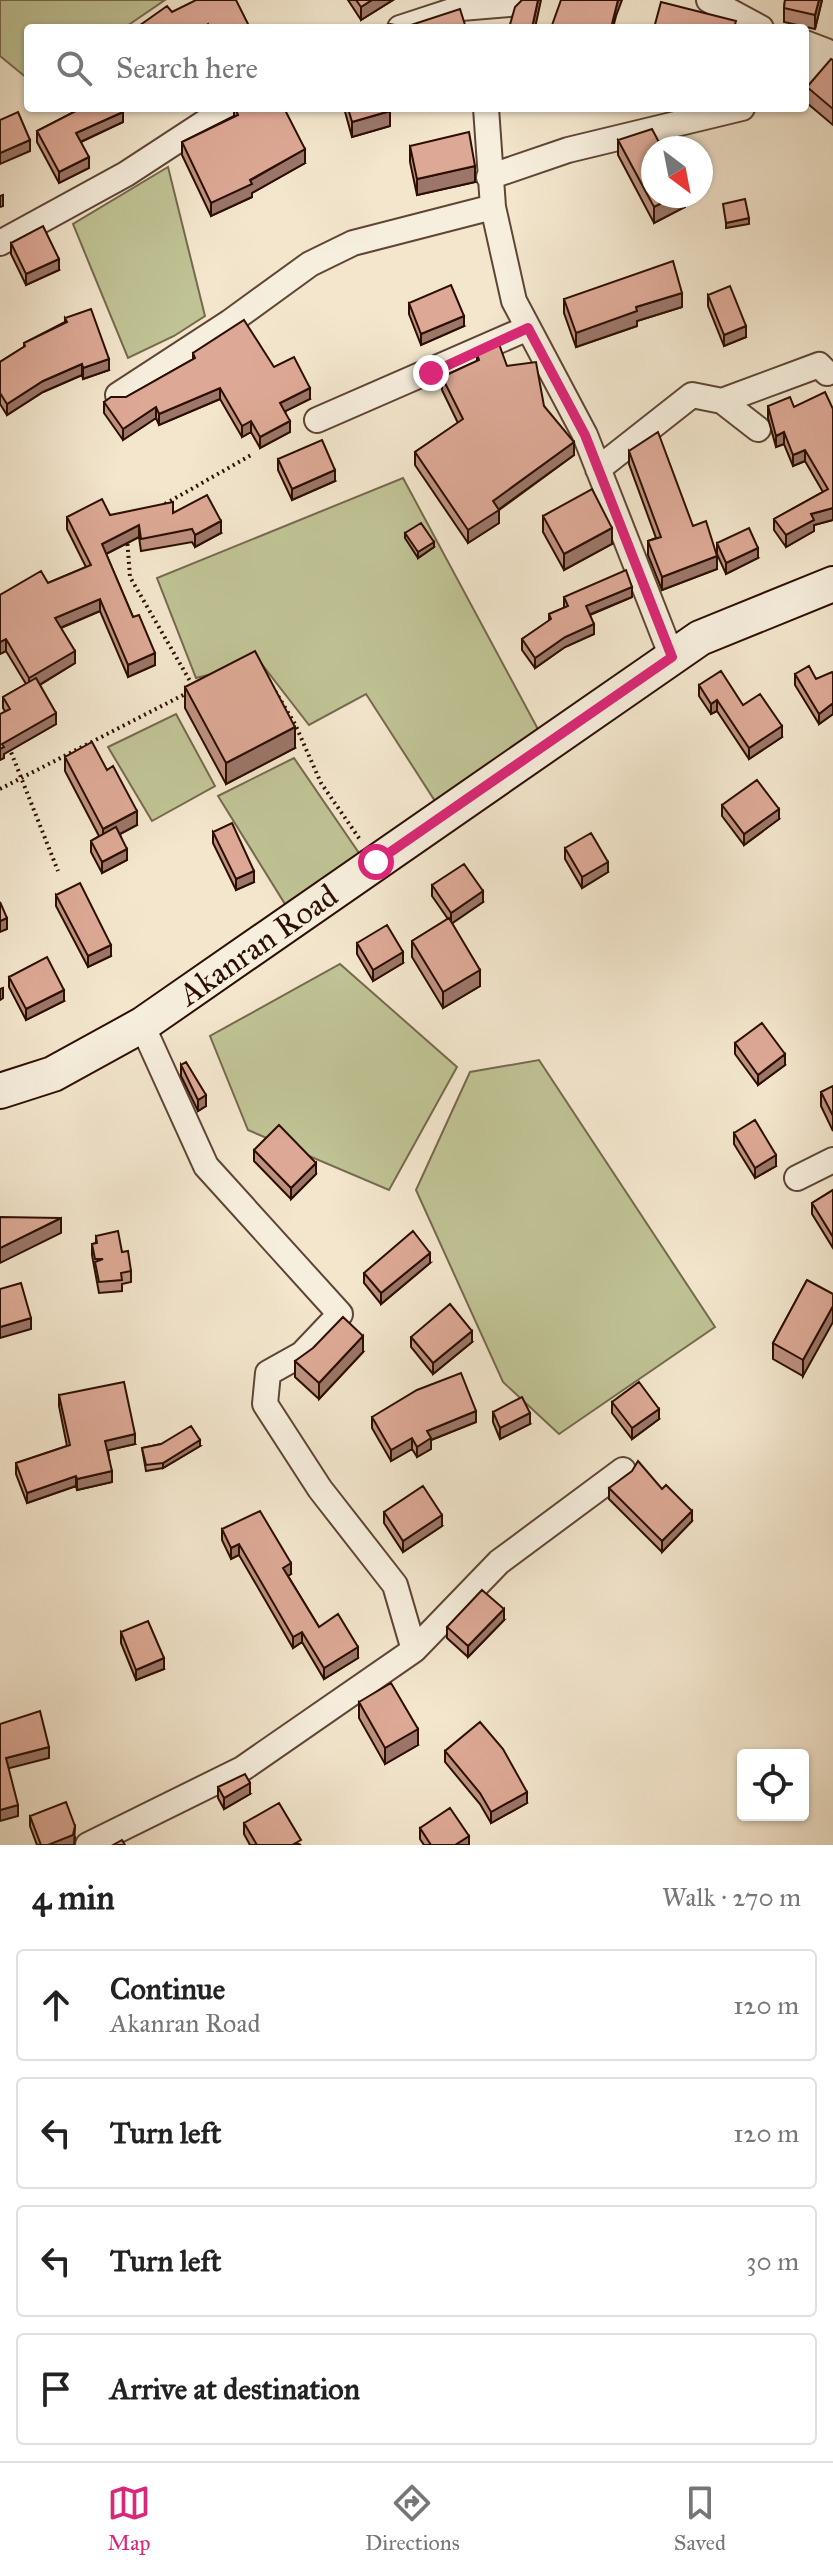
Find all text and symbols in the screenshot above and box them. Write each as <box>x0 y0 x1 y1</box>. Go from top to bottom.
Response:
search box <box>24 24 809 112</box>
icon: search <box>52 46 96 90</box>
text: Search here <box>116 50 258 86</box>
north arrow <box>641 136 713 208</box>
route end <box>413 355 449 391</box>
route start <box>358 844 394 880</box>
street label: Akanran Road <box>169 876 345 1015</box>
map controls <box>737 1749 809 1821</box>
button: locate <box>737 1749 809 1821</box>
text: 4 min <box>32 1877 115 1918</box>
text: Walk · 270 m <box>662 1881 801 1913</box>
text: Continue <box>110 1971 225 2007</box>
icon: ahead <box>34 1983 78 2027</box>
text: 120 m <box>733 1989 799 2021</box>
text: Akanran Road <box>110 2007 260 2039</box>
icon: left <box>34 2111 78 2155</box>
text: Turn left <box>110 2115 221 2151</box>
text: 120 m <box>733 2117 799 2149</box>
icon: left <box>34 2239 78 2283</box>
text: Turn left <box>110 2243 221 2279</box>
text: 30 m <box>746 2245 799 2277</box>
icon: arrive <box>34 2367 78 2411</box>
text: Arrive at destination <box>110 2371 360 2407</box>
tab: Map <box>107 2481 151 2556</box>
tab: Directions <box>365 2481 460 2556</box>
tab: Saved <box>674 2481 726 2556</box>

